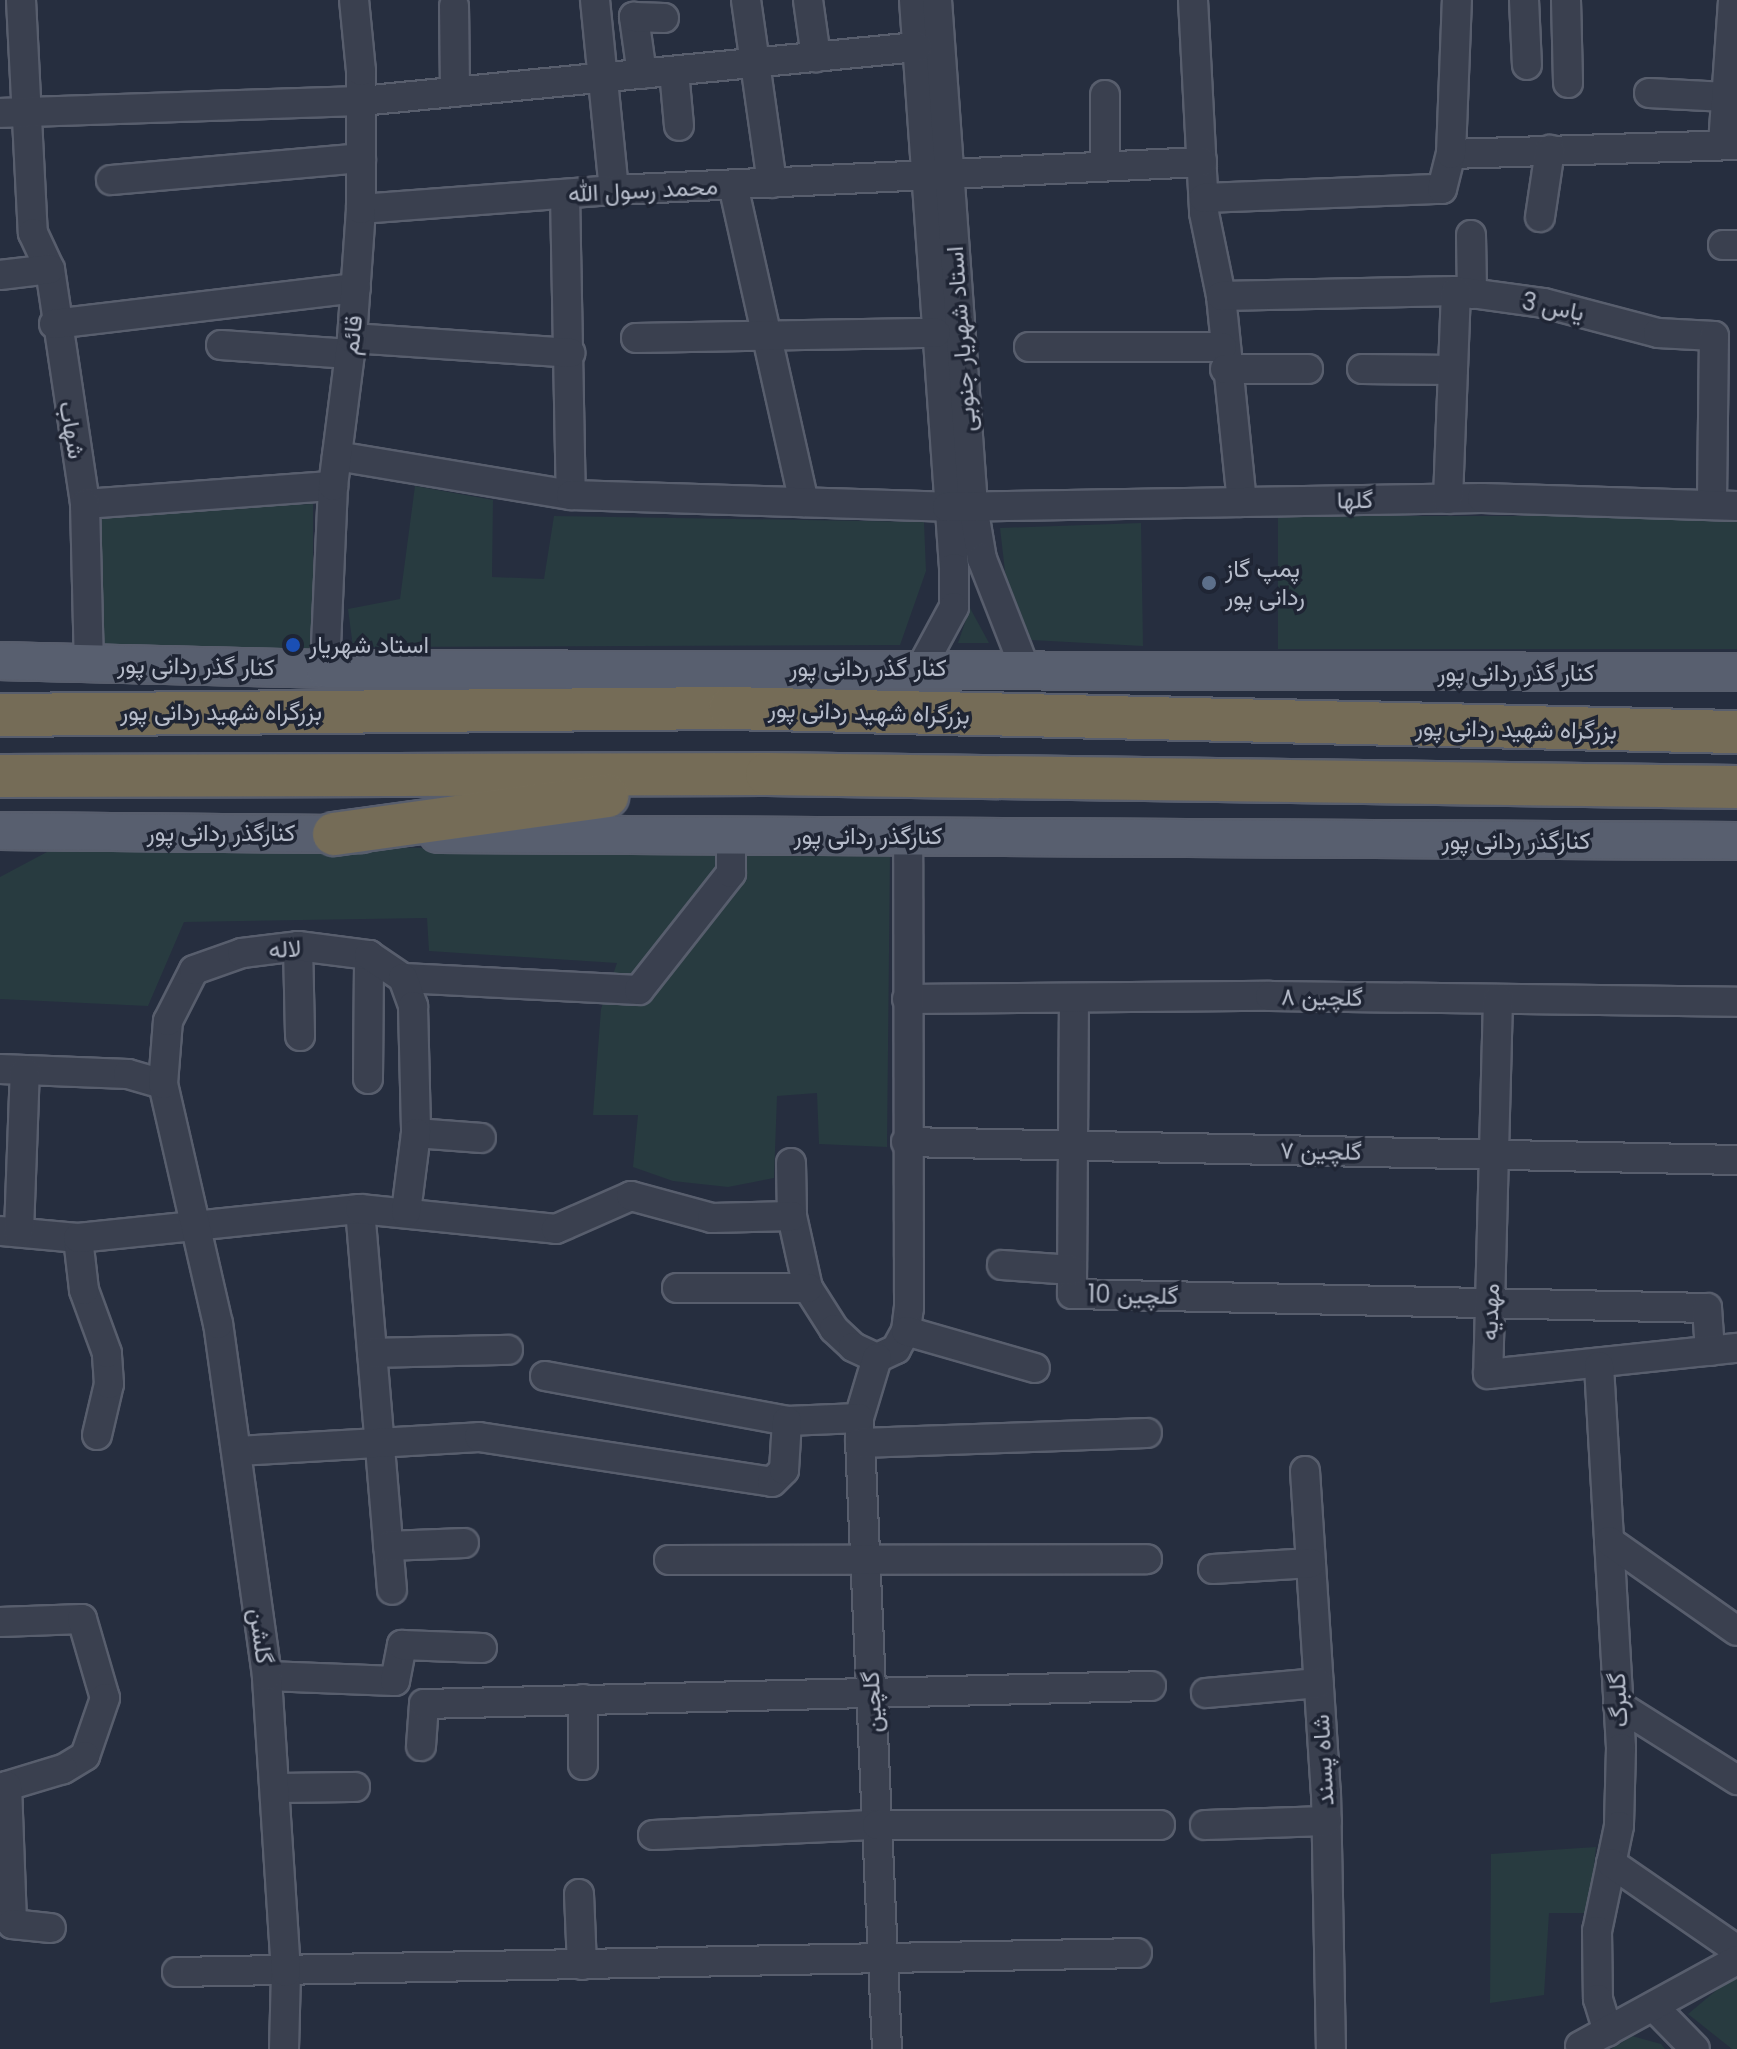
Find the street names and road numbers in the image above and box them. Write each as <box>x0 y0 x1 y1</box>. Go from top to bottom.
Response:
street label: محمد رسول الله <box>567 172 719 208</box>
street label: استاد شهریار جنوبی <box>940 245 982 433</box>
street label: یاس 3 <box>1519 287 1587 327</box>
street label: قائم <box>336 314 368 356</box>
street label: شهاب <box>53 399 91 461</box>
street label: گلها <box>1336 485 1374 515</box>
street label: کنار گذر ردانی پور <box>117 650 275 682</box>
street label: کنار گذر ردانی پور <box>789 654 947 682</box>
street label: کنار گذر ردانی پور <box>1437 659 1595 687</box>
street label: بزرگراه شهید ردانی پور <box>768 694 970 730</box>
street label: بزرگراه شهید ردانی پور <box>120 698 322 726</box>
street label: بزرگراه شهید ردانی پور <box>1415 713 1617 745</box>
street label: کنارگذر ردانی پور <box>147 819 295 847</box>
street label: کنارگذر ردانی پور <box>794 822 942 850</box>
street label: کنارگذر ردانی پور <box>1442 827 1590 855</box>
street label: لاله <box>268 934 302 964</box>
street label: گلچین ۸ <box>1281 982 1363 1012</box>
street label: گلچین ۷ <box>1280 1136 1362 1166</box>
street label: گلچین 10 <box>1087 1280 1179 1310</box>
street label: مهدیه <box>1475 1283 1505 1341</box>
street label: گلشن <box>243 1606 279 1666</box>
street label: گلچین <box>856 1671 888 1733</box>
street label: گلبرگ <box>1602 1672 1634 1728</box>
street label: شاه پسند <box>1306 1714 1340 1806</box>

